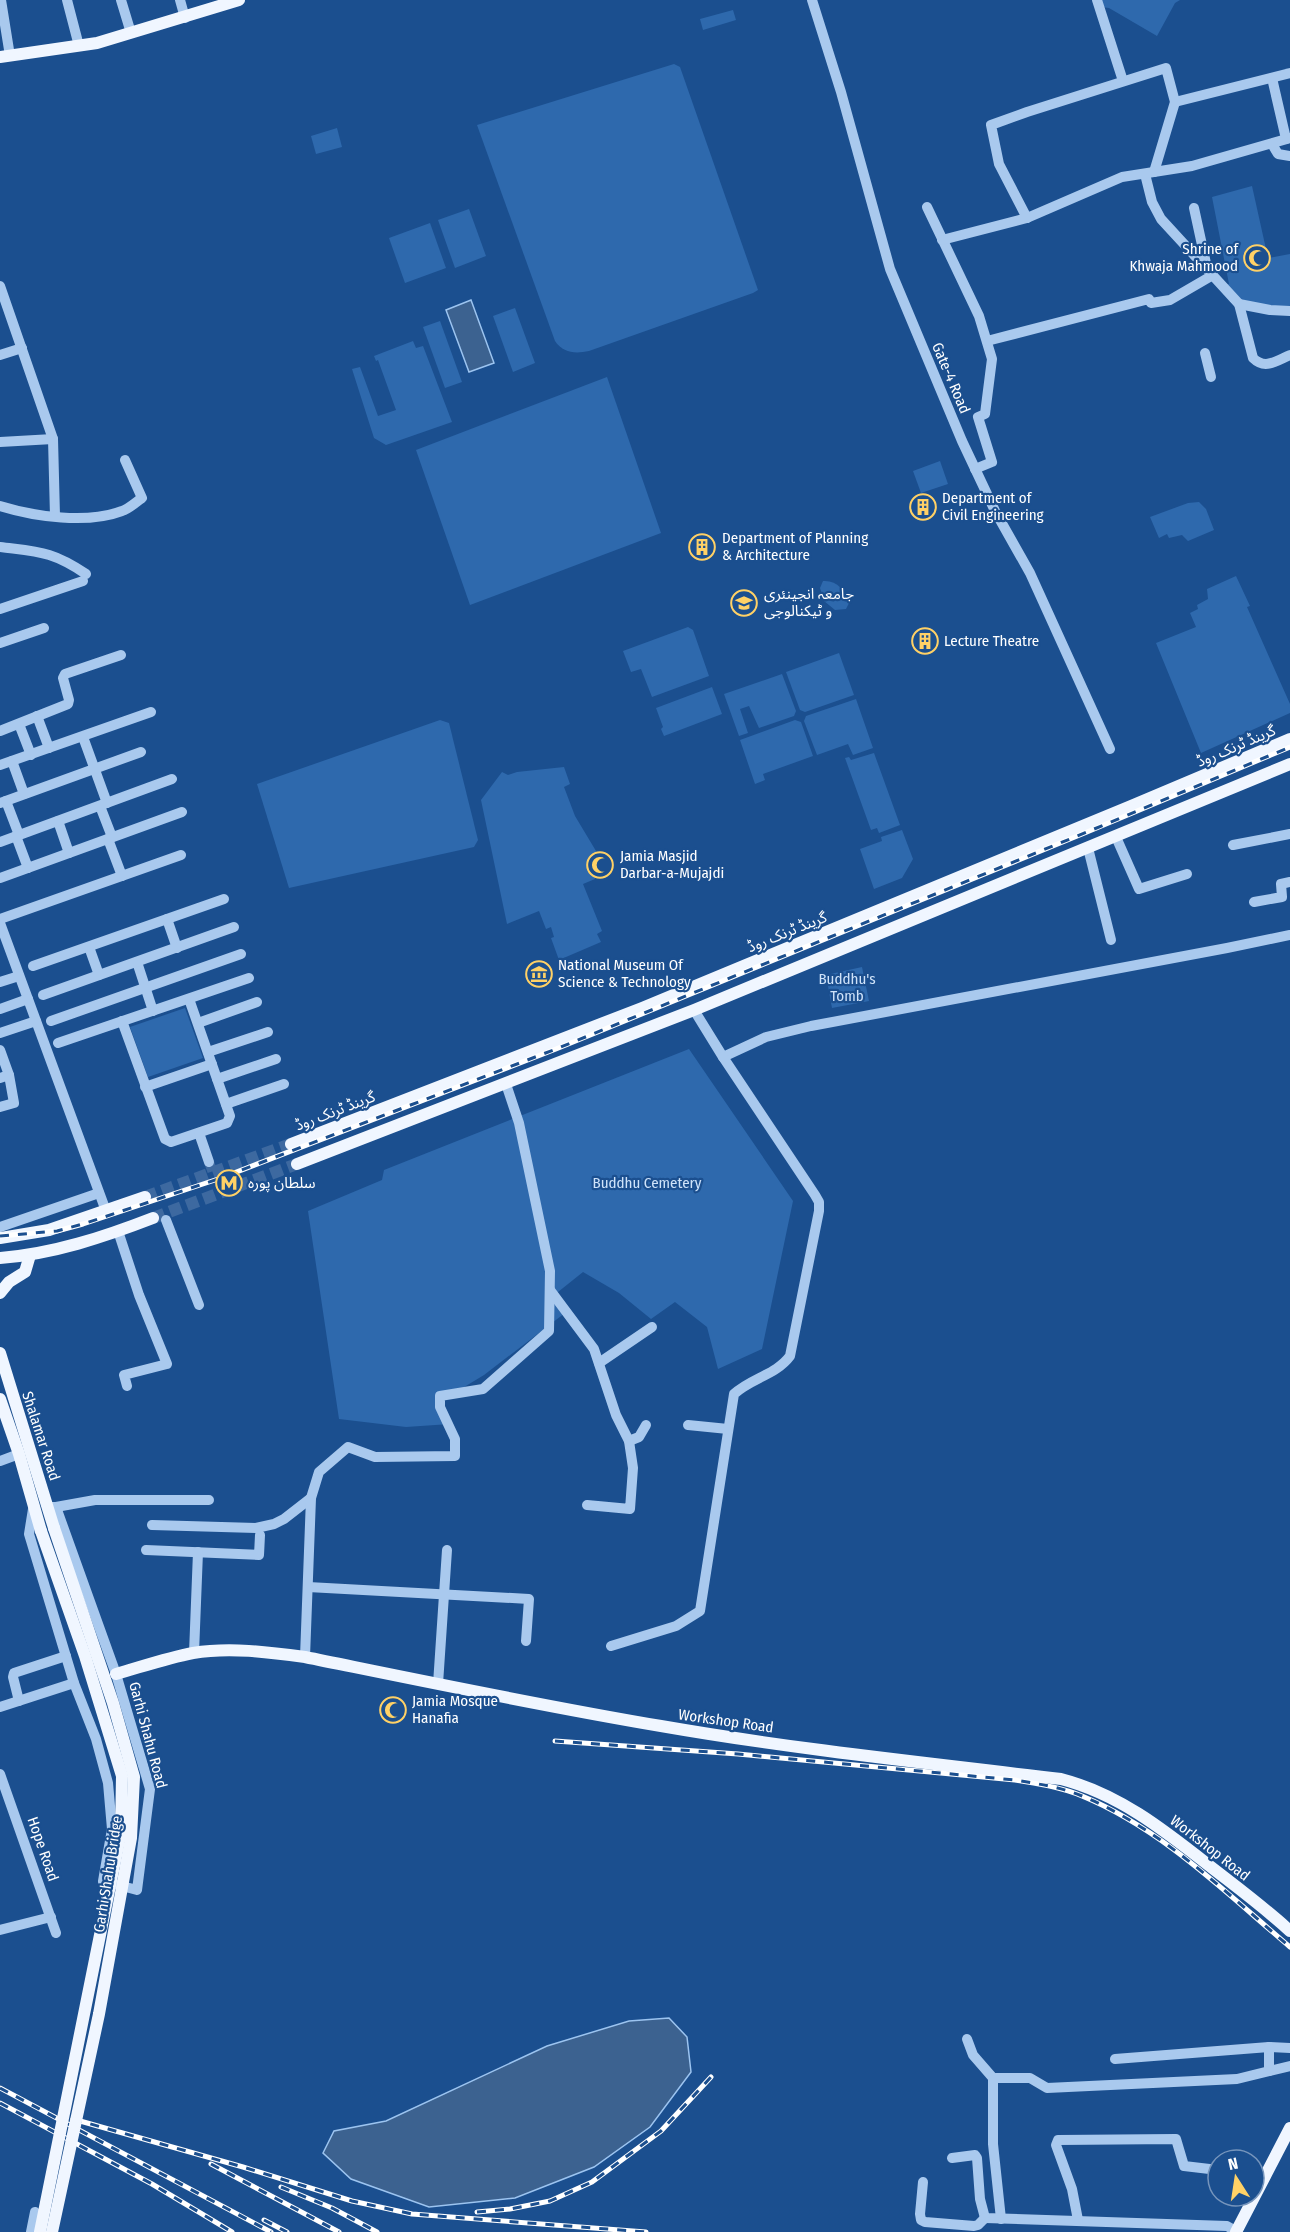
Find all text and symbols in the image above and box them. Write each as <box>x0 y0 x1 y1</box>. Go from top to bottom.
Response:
place label: Shrine of Khwaja Mahmood <box>1129 240 1239 275</box>
mosque icon: Shrine of Khwaja Mahmood <box>1242 243 1272 273</box>
street label: Gate-4 Road <box>928 340 974 416</box>
place label: Department of Civil Engineering <box>942 489 1044 524</box>
building icon: Department of Civil Engineering <box>908 492 938 522</box>
place label: Department of Planning & Architecture <box>722 529 868 564</box>
building icon: Department of Planning & Architecture <box>687 532 717 562</box>
place label: جامعہ انجینئری و ٹیکنالوجی <box>764 585 854 620</box>
school or university icon: جامعہ انجینئری و ٹیکنالوجی <box>729 588 759 618</box>
building icon: Lecture Theatre <box>910 626 940 656</box>
place label: Lecture Theatre <box>944 632 1039 650</box>
street label: گرینڈ ٹرنک روڈ <box>1194 721 1279 771</box>
place label: Jamia Masjid Darbar-a-Mujajdi <box>620 847 724 882</box>
mosque icon: Jamia Masjid Darbar-a-Mujajdi <box>585 850 615 880</box>
street label: گرینڈ ٹرنک روڈ <box>745 908 830 956</box>
place label: National Museum Of Science & Technology <box>558 956 691 991</box>
museum icon: National Museum Of Science & Technology <box>524 959 554 989</box>
park label: Buddhu's Tomb <box>818 970 876 1005</box>
street label: گرینڈ ٹرنک روڈ <box>292 1087 378 1135</box>
metro station icon: سلطان پورہ <box>214 1168 244 1198</box>
place label: سلطان پورہ <box>248 1174 316 1193</box>
park label: Buddhu Cemetery <box>592 1174 702 1192</box>
street label: Shalamar Road <box>18 1389 64 1483</box>
street label: Garhi Shahu Road <box>125 1680 171 1790</box>
place label: Jamia Mosque Hanafia <box>412 1692 498 1727</box>
mosque icon: Jamia Mosque Hanafia <box>378 1695 408 1725</box>
street label: Workshop Road <box>677 1705 775 1737</box>
street label: Workshop Road <box>1167 1811 1253 1885</box>
street label: Hope Road <box>24 1814 62 1884</box>
street label: Garhi Shahu Bridge <box>90 1814 126 1934</box>
north arrow <box>1206 2148 1266 2208</box>
text: N <box>1226 2154 1240 2174</box>

